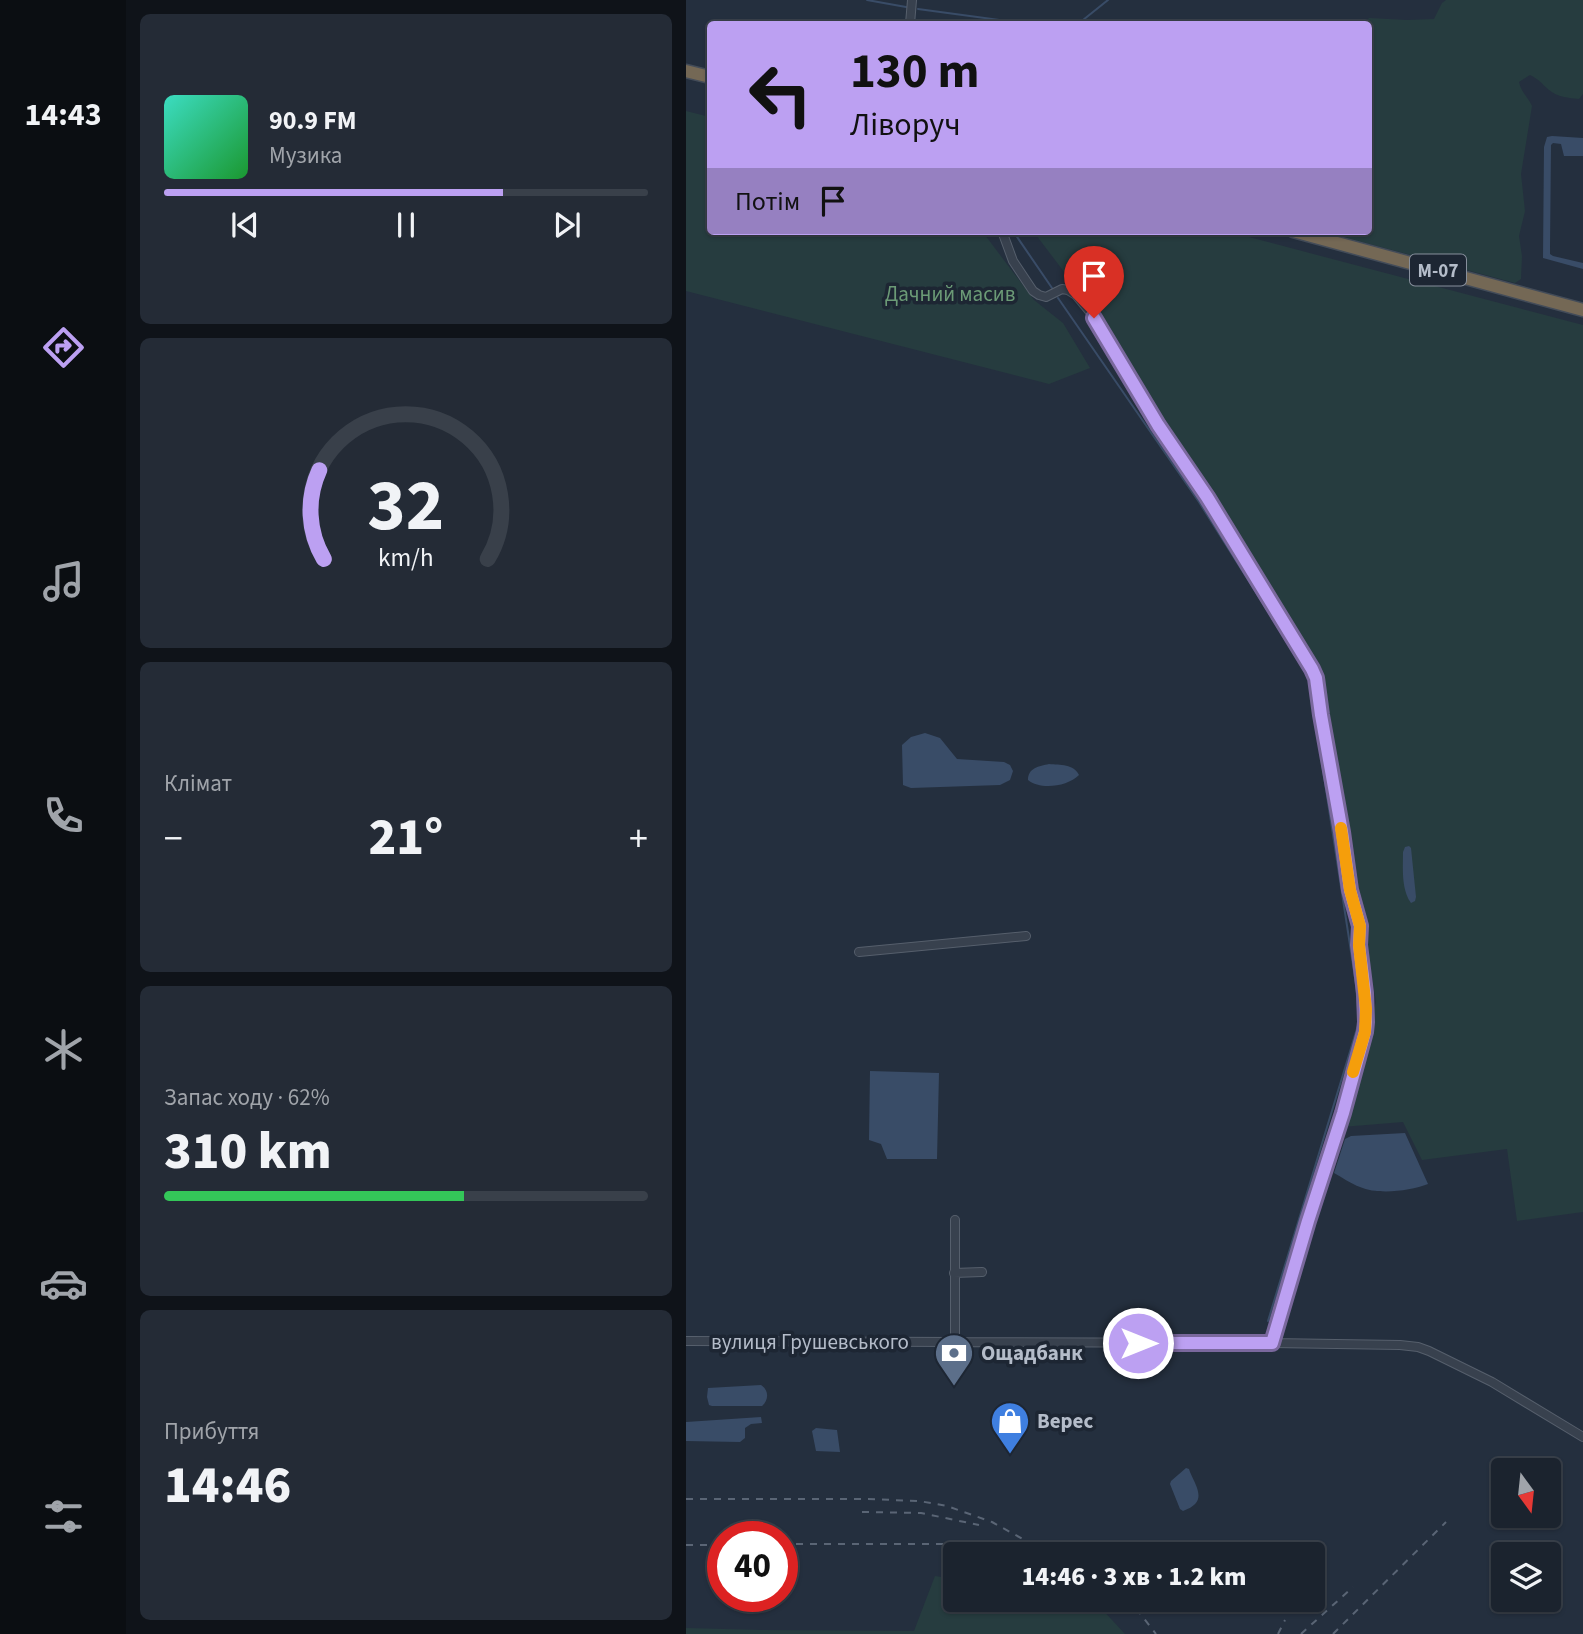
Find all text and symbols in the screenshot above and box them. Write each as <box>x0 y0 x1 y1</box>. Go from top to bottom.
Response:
text: 130 m <box>850 37 979 107</box>
icon: left <box>735 49 826 140</box>
text: 14:43 <box>24 92 102 138</box>
text: 90.9 FM <box>269 102 357 139</box>
text: Ліворуч <box>850 102 961 148</box>
text: Музика <box>269 139 342 172</box>
icon: arrive <box>814 182 852 220</box>
text: Потім <box>735 183 800 220</box>
icon: previous <box>226 206 264 244</box>
icon: pause <box>387 206 425 244</box>
icon: next <box>548 206 586 244</box>
pin <box>1064 246 1124 318</box>
road number: М-07 <box>1410 254 1466 286</box>
icon: arrive <box>1075 257 1113 295</box>
park label: Дачний масив <box>885 279 1015 309</box>
icon: directions <box>39 323 88 372</box>
text: 32 <box>368 454 444 558</box>
text: km/h <box>378 540 434 576</box>
icon: music <box>39 557 88 606</box>
text: Клімат <box>164 767 232 800</box>
icon: phone <box>39 791 88 840</box>
text: 21° <box>369 801 443 875</box>
text: − <box>164 812 183 866</box>
text: + <box>629 812 648 866</box>
icon: climate <box>39 1025 88 1074</box>
text: Запас ходу · 62% <box>164 1081 330 1114</box>
text: 310 km <box>164 1115 332 1189</box>
icon: car <box>39 1259 88 1308</box>
position arrow <box>1101 1306 1175 1380</box>
street label: вулиця Грушевського <box>711 1327 909 1357</box>
bank icon: Ощадбанк <box>933 1332 975 1387</box>
place label: Ощадбанк <box>981 1338 1083 1368</box>
shop icon: Верес <box>989 1400 1031 1455</box>
place label: Верес <box>1037 1406 1093 1436</box>
text: Прибуття <box>164 1415 259 1448</box>
text: 14:46 <box>164 1449 291 1523</box>
north arrow <box>1491 1458 1561 1528</box>
map controls <box>1491 1458 1561 1612</box>
icon: filters <box>39 1492 88 1541</box>
speed limit sign: 40 <box>707 1521 798 1612</box>
button: layers <box>1491 1542 1561 1612</box>
text: 14:46 · 3 хв · 1.2 km <box>1021 1558 1247 1595</box>

